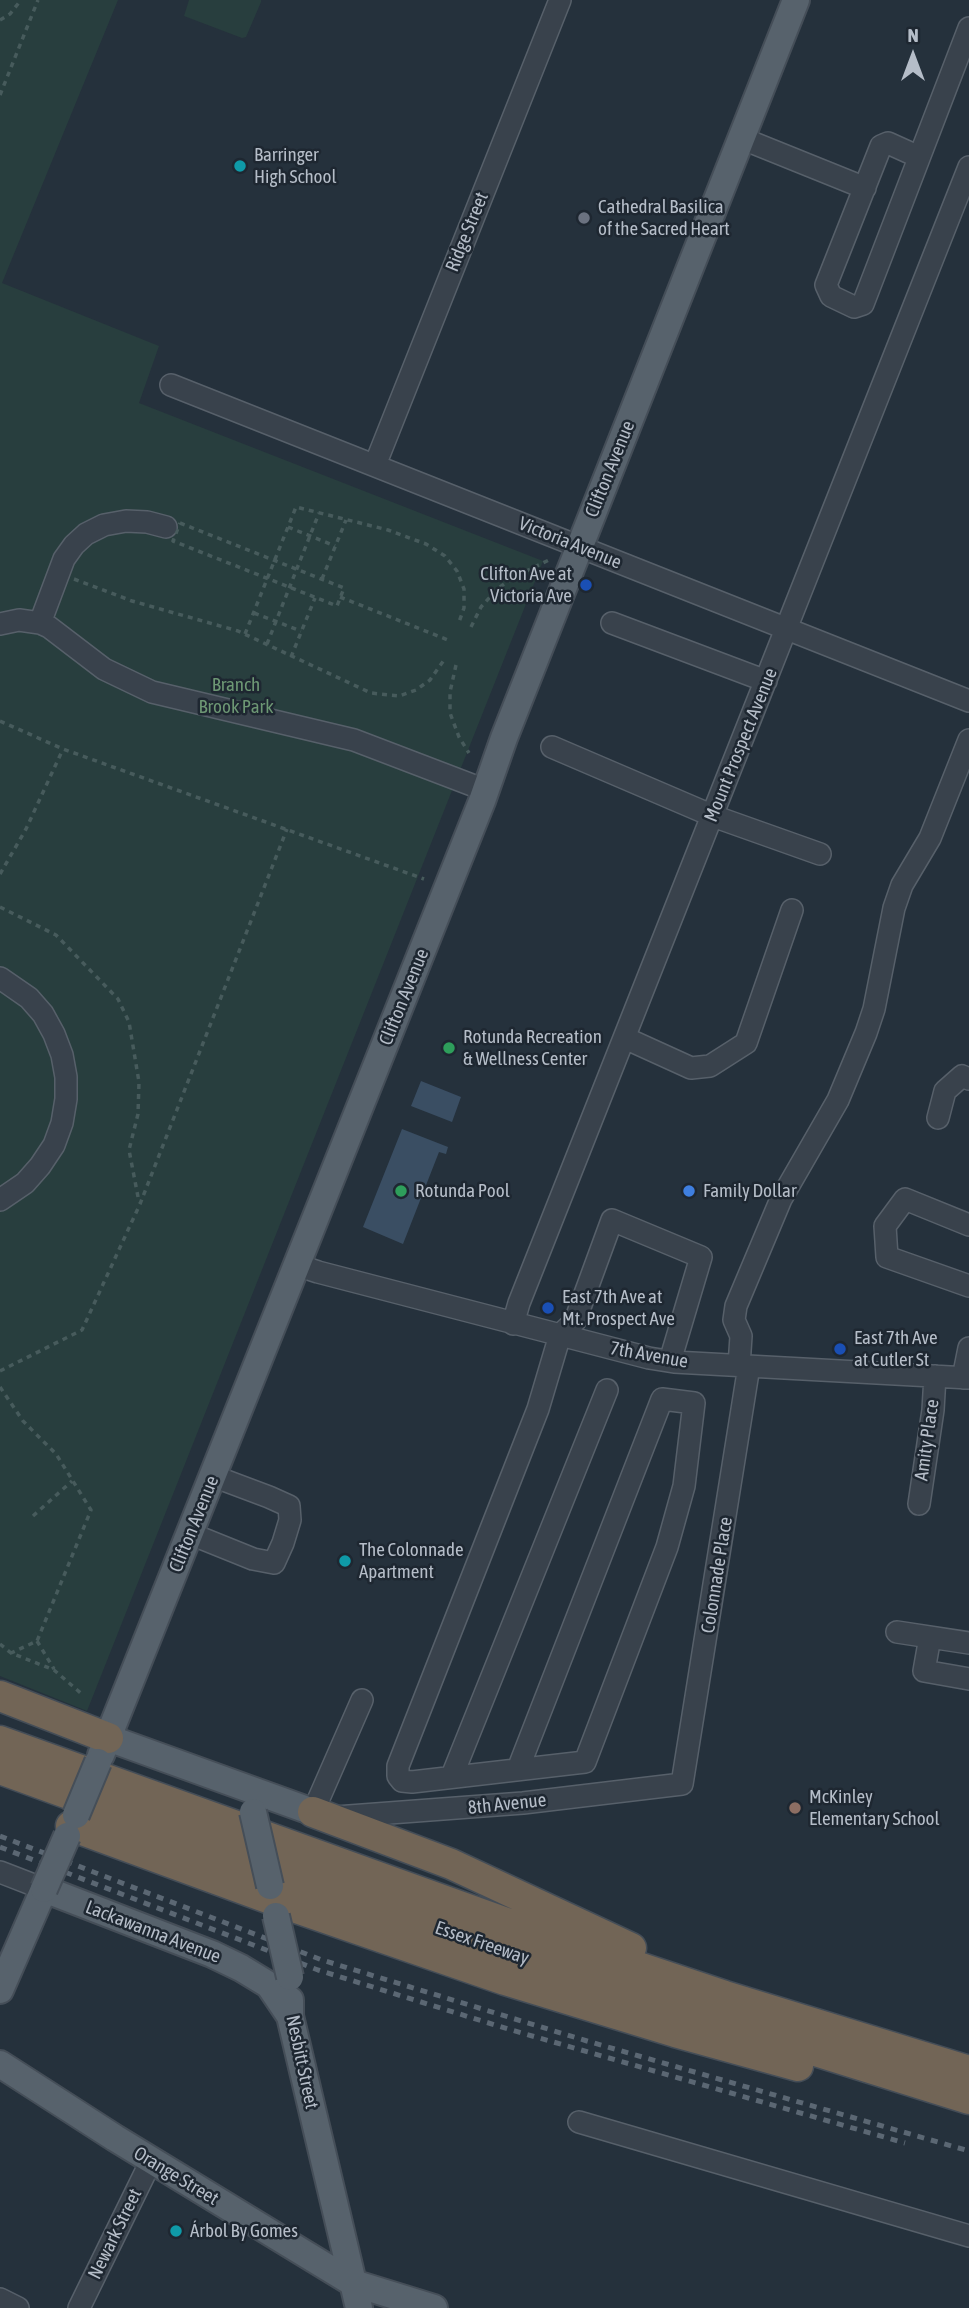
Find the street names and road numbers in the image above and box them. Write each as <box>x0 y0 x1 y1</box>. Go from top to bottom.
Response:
street label: Ridge Street <box>441 189 493 275</box>
street label: Clifton Avenue <box>580 418 640 520</box>
street label: Victoria Avenue <box>515 512 625 574</box>
street label: Mount Prospect Avenue <box>700 665 782 825</box>
street label: Clifton Avenue <box>374 946 434 1048</box>
street label: 7th Avenue <box>608 1337 690 1373</box>
street label: Amity Place <box>910 1398 944 1482</box>
street label: Clifton Avenue <box>164 1473 224 1575</box>
street label: Colonnade Place <box>697 1515 737 1635</box>
street label: 8th Avenue <box>467 1789 547 1819</box>
street label: Lackawanna Avenue <box>82 1896 224 1968</box>
street label: Essex Freeway <box>432 1916 532 1970</box>
street label: Nesbitt Street <box>281 2013 323 2111</box>
street label: Orange Street <box>129 2142 223 2210</box>
street label: Newark Street <box>83 2185 147 2283</box>

